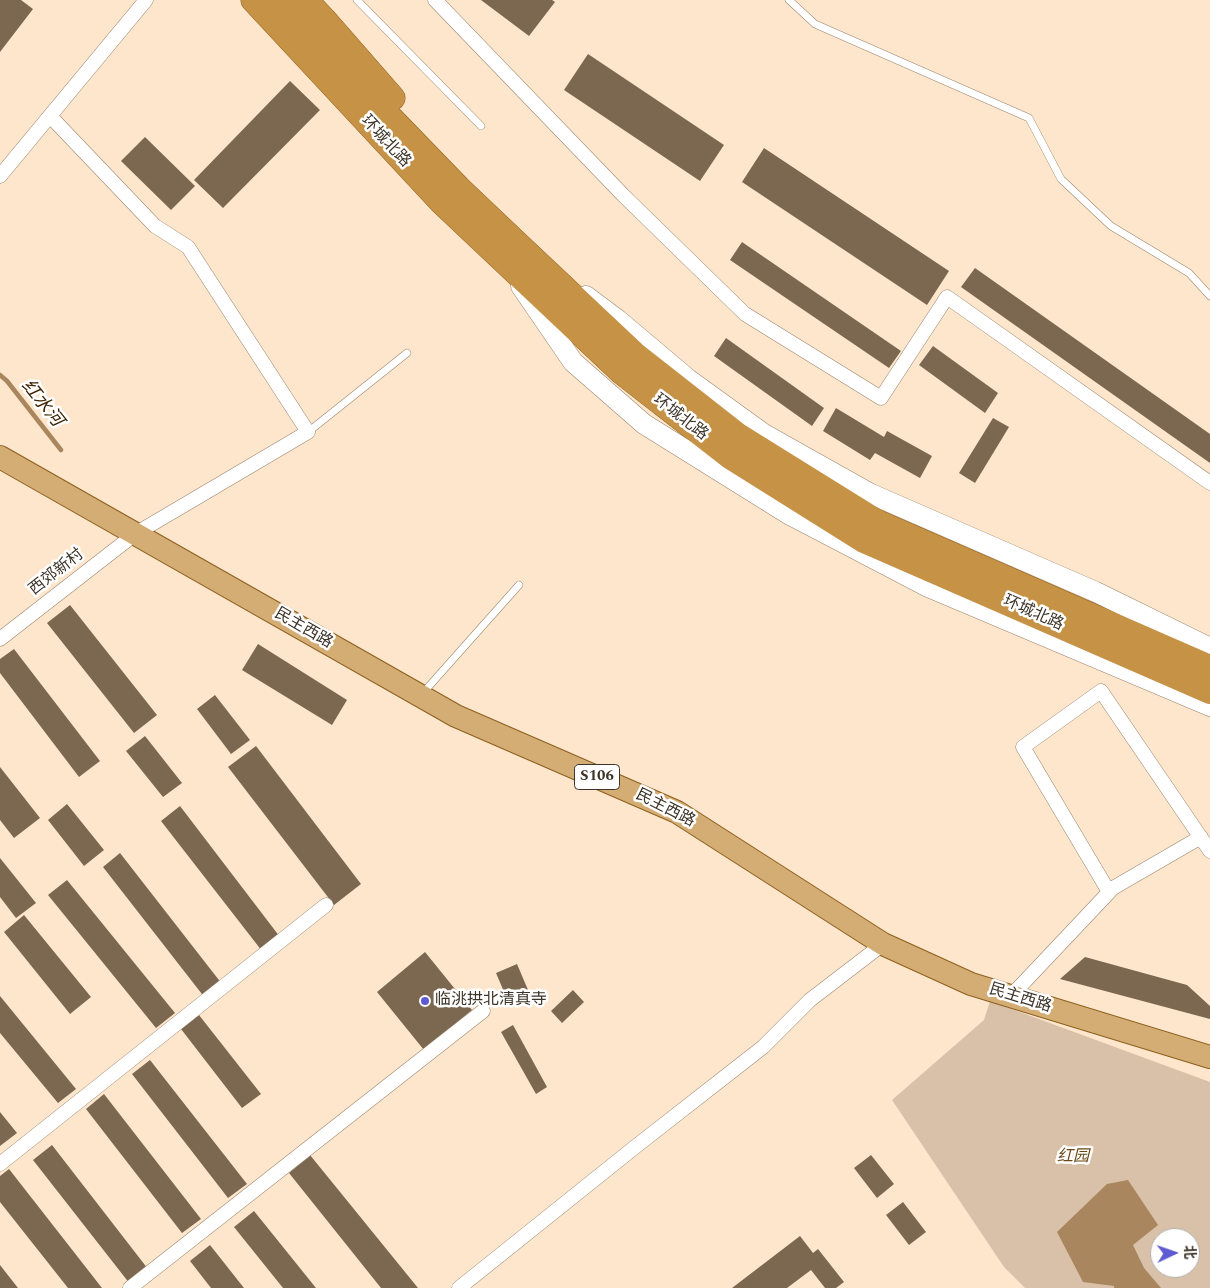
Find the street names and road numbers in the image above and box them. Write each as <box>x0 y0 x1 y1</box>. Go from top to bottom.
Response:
street label: 环城北路 <box>356 112 414 172</box>
street label: 环城北路 <box>649 391 711 445</box>
street label: 西郊新村 <box>26 546 88 600</box>
street label: 环城北路 <box>1000 592 1066 636</box>
street label: 民主西路 <box>270 605 336 653</box>
road number: S106 <box>574 764 620 790</box>
street label: 民主西路 <box>632 786 698 832</box>
street label: 民主西路 <box>987 980 1053 1018</box>

